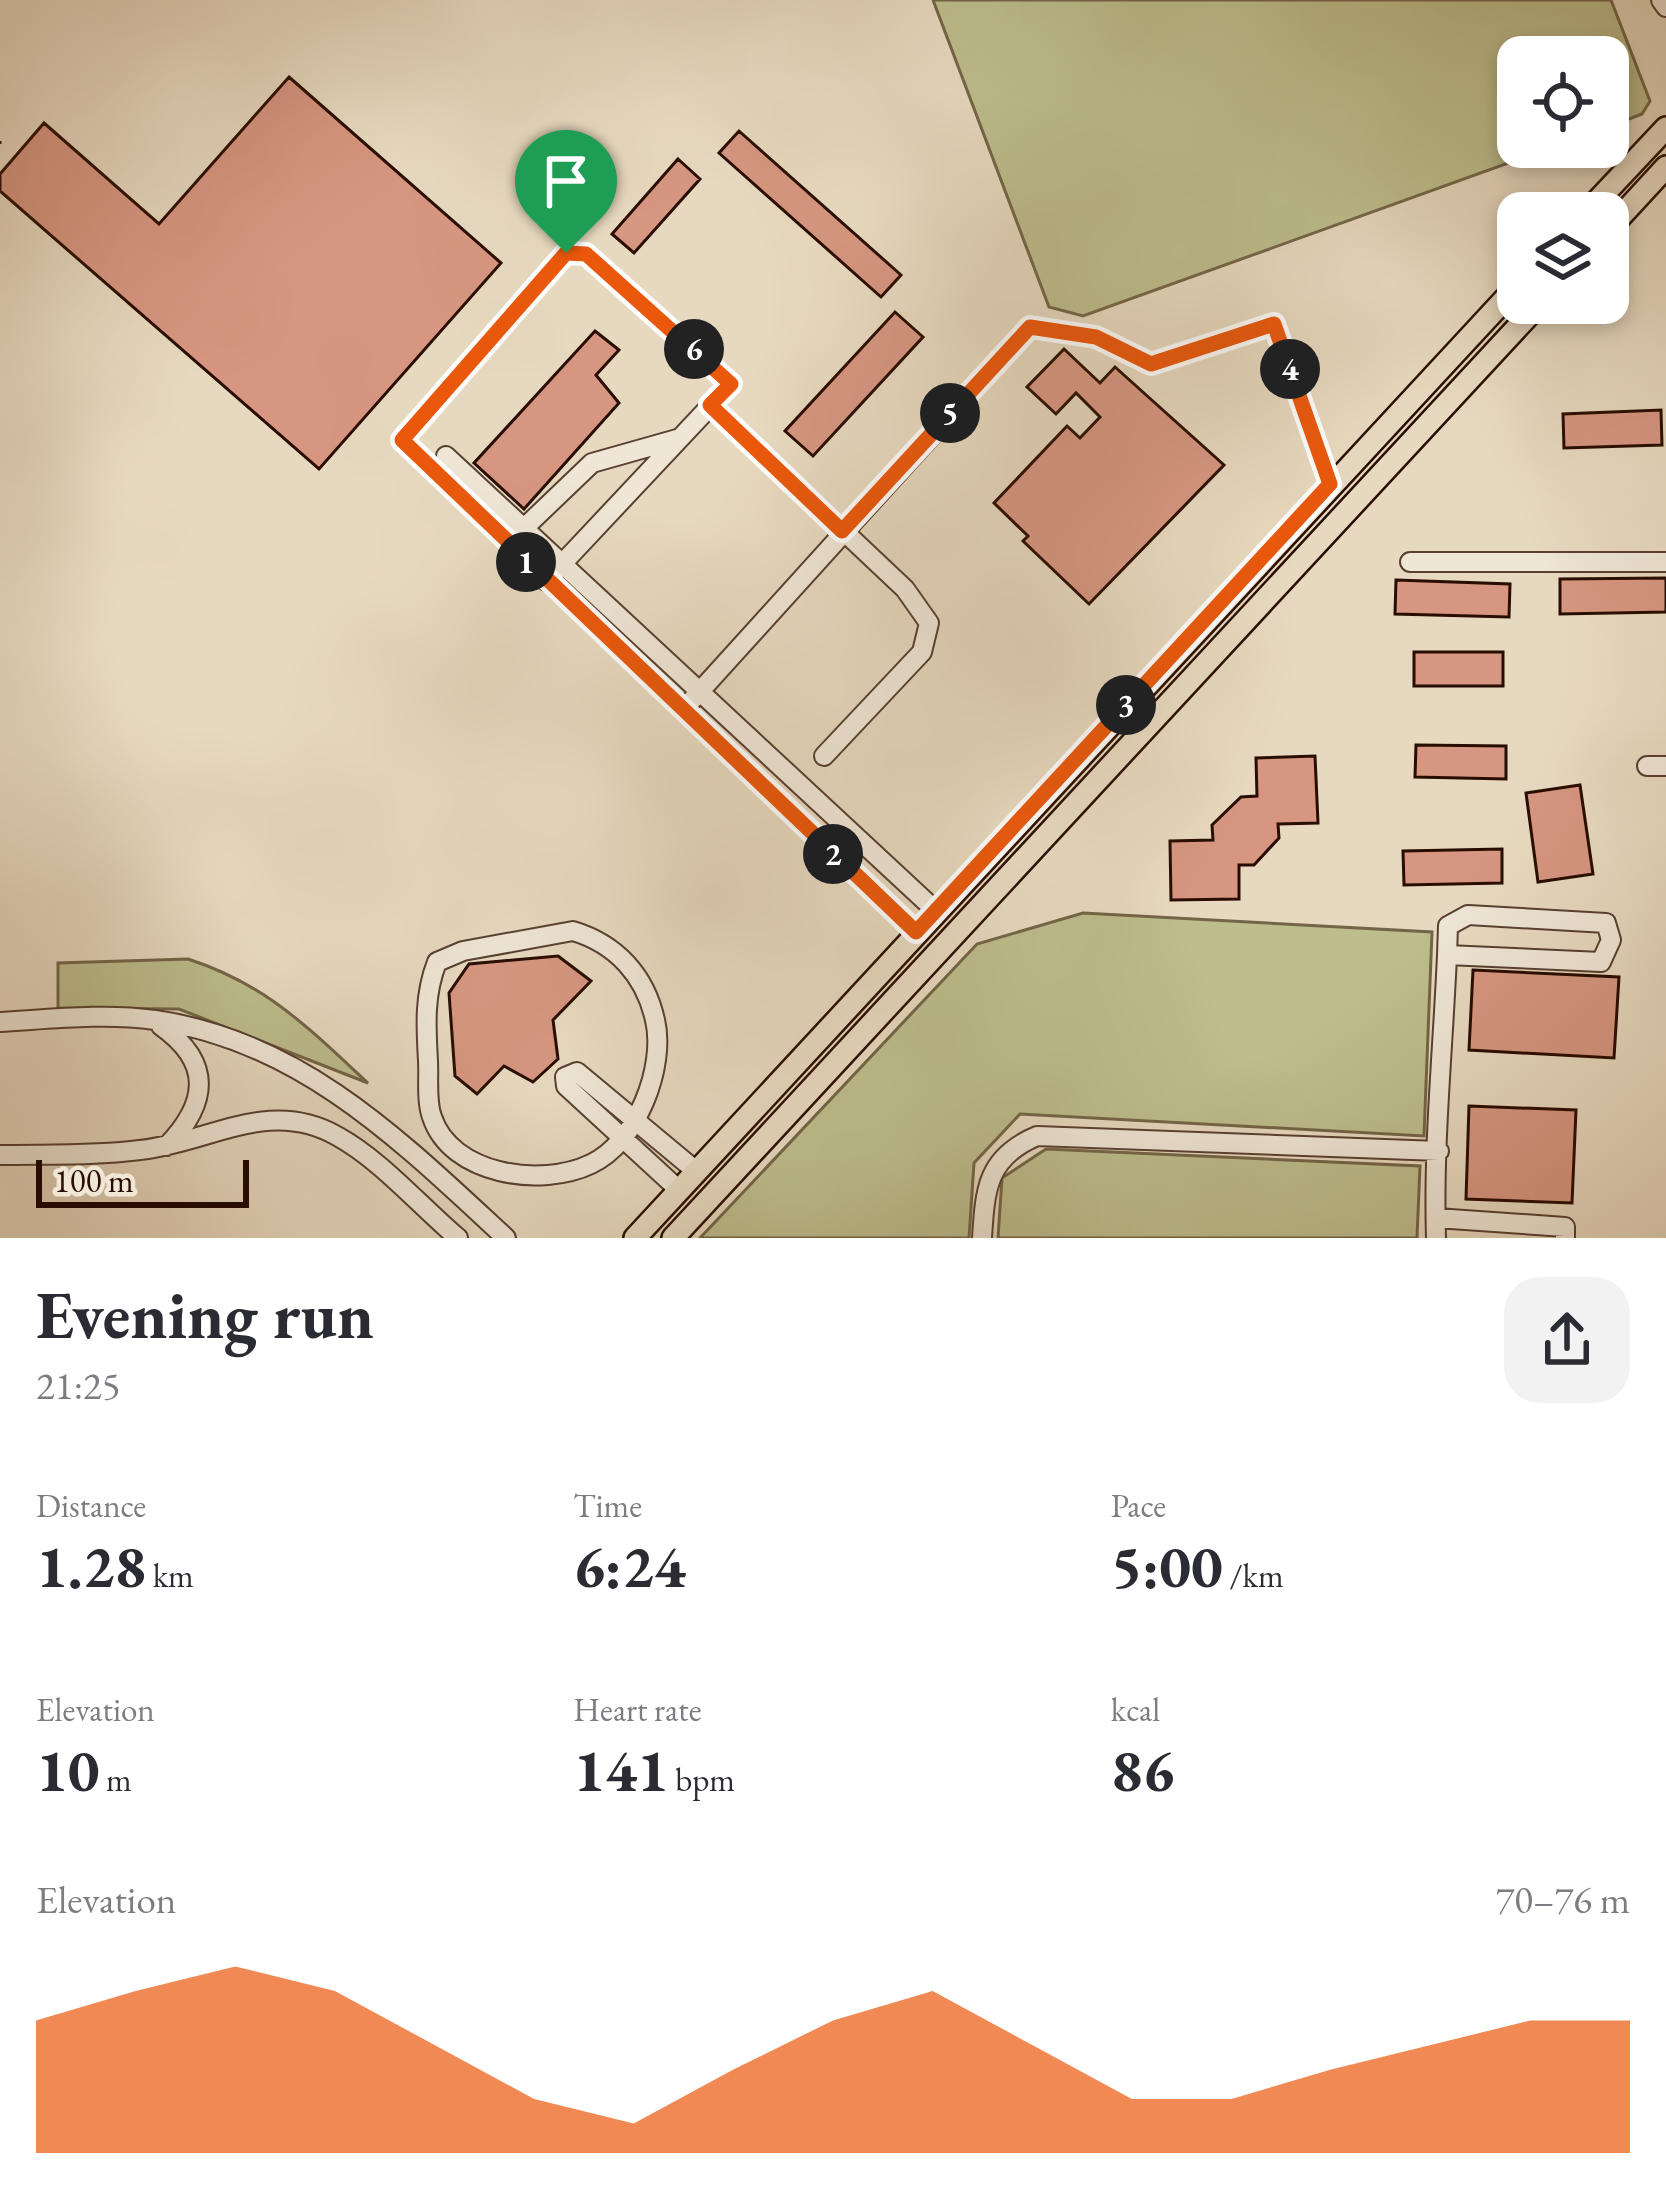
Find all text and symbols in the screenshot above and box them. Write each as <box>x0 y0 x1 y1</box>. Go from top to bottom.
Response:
map controls <box>1497 36 1629 324</box>
button: locate <box>1497 36 1629 168</box>
pin <box>515 130 617 253</box>
icon: arrive <box>533 148 599 214</box>
button: layers <box>1497 192 1629 324</box>
pin: 6 <box>664 319 724 379</box>
text: 6 <box>685 327 703 370</box>
pin: 4 <box>1260 339 1320 399</box>
text: 4 <box>1281 347 1299 390</box>
pin: 5 <box>920 383 980 443</box>
text: 5 <box>941 391 959 434</box>
pin: 1 <box>496 532 556 592</box>
text: 1 <box>517 540 535 583</box>
pin: 3 <box>1096 675 1156 735</box>
text: 3 <box>1117 683 1135 726</box>
pin: 2 <box>803 824 863 884</box>
text: 2 <box>824 832 842 875</box>
scale bar <box>36 1154 249 1207</box>
text: 100 m <box>54 1159 134 1202</box>
text: Evening run <box>36 1272 374 1358</box>
button: share <box>1504 1277 1630 1403</box>
text: 21:25 <box>36 1360 121 1411</box>
text: Distance <box>36 1484 146 1527</box>
text: Time <box>573 1484 642 1527</box>
text: Pace <box>1111 1484 1166 1527</box>
text: 1.28 <box>36 1527 146 1605</box>
text: 6:24 <box>573 1527 685 1605</box>
text: 5:00 <box>1111 1527 1223 1605</box>
text: km <box>146 1554 194 1597</box>
text: /km <box>1223 1554 1284 1597</box>
text: Elevation <box>36 1688 155 1731</box>
text: Heart rate <box>573 1688 702 1731</box>
text: kcal <box>1111 1688 1160 1731</box>
text: 10 <box>36 1731 99 1809</box>
text: 141 <box>573 1731 669 1809</box>
text: 86 <box>1111 1731 1174 1809</box>
text: m <box>99 1758 132 1801</box>
text: bpm <box>669 1758 735 1801</box>
text: Elevation <box>36 1874 176 1925</box>
text: 70–76 m <box>1496 1874 1630 1925</box>

